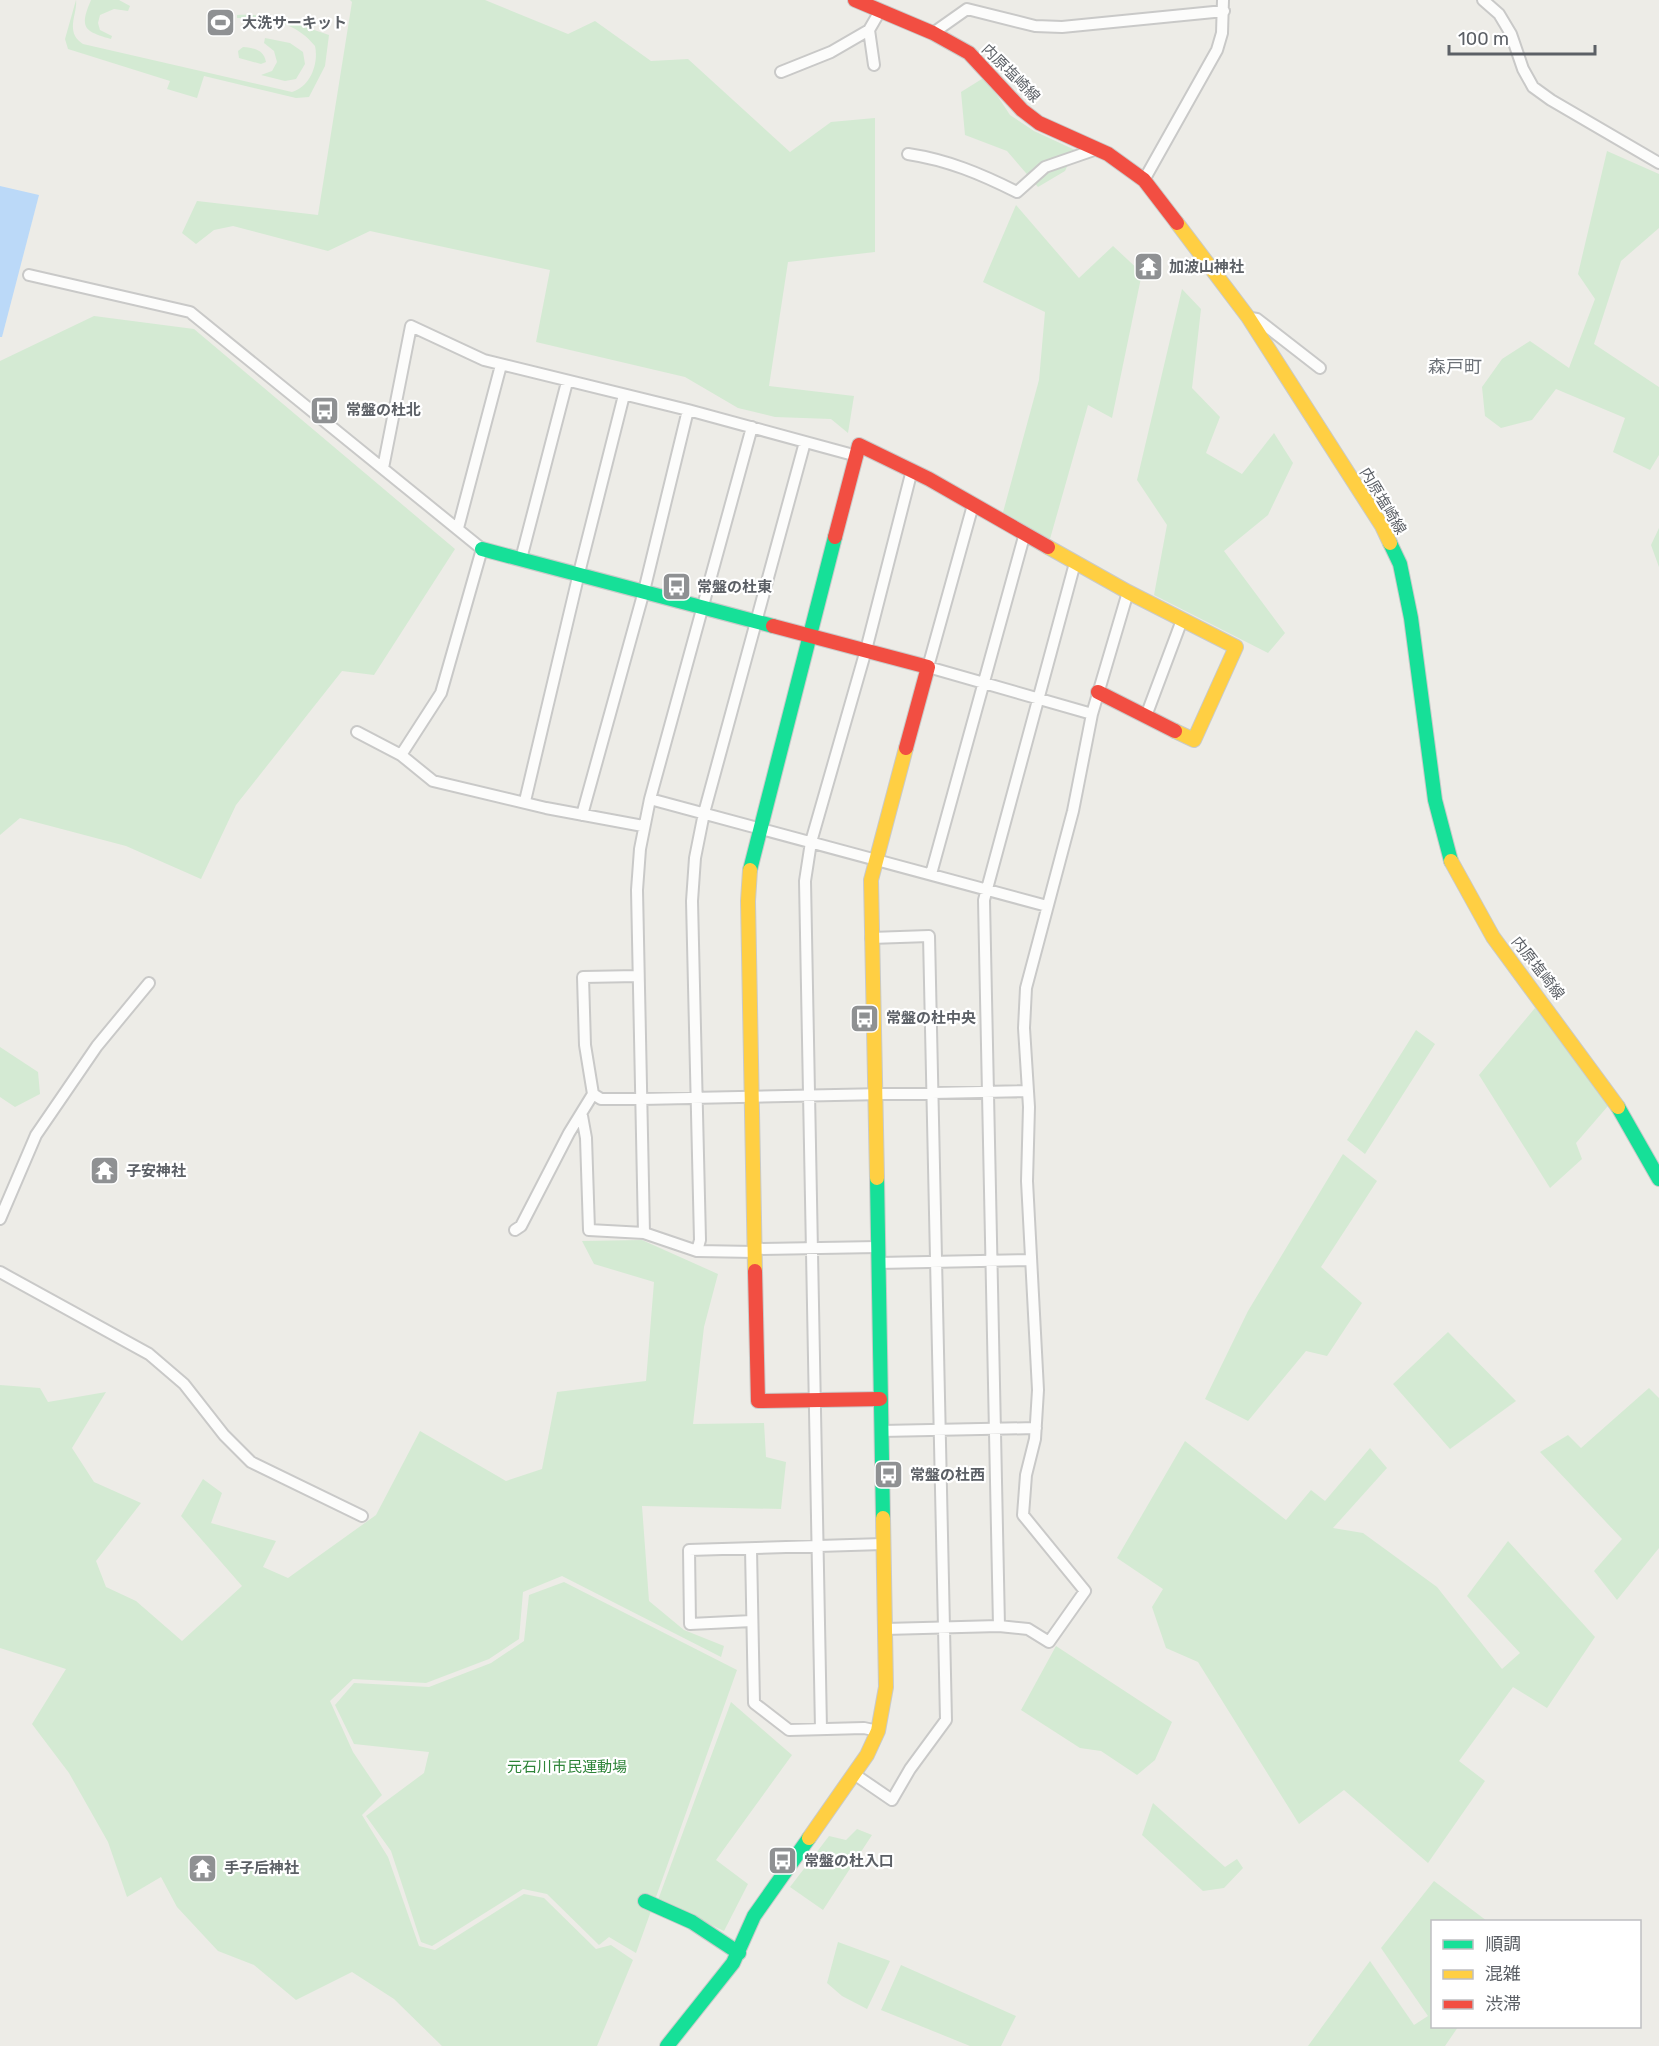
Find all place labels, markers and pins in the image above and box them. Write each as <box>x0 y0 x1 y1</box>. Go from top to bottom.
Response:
sports icon: 大洗サーキット <box>205 7 237 39</box>
place label: 大洗サーキット <box>242 14 347 32</box>
temple icon: 加波山神社 <box>1132 251 1164 283</box>
place label: 加波山神社 <box>1169 258 1244 276</box>
bus stop icon: 常盤の杜北 <box>309 394 341 426</box>
place label: 常盤の杜北 <box>346 401 421 419</box>
bus stop icon: 常盤の杜東 <box>660 571 692 603</box>
place label: 常盤の杜東 <box>697 578 772 596</box>
bus stop icon: 常盤の杜中央 <box>849 1002 881 1034</box>
place label: 常盤の杜中央 <box>886 1009 976 1027</box>
temple icon: 子安神社 <box>89 1155 121 1187</box>
place label: 子安神社 <box>126 1162 186 1180</box>
bus stop icon: 常盤の杜西 <box>873 1459 905 1491</box>
place label: 常盤の杜西 <box>910 1466 985 1484</box>
bus stop icon: 常盤の杜入口 <box>767 1845 799 1877</box>
temple icon: 手子后神社 <box>187 1852 219 1884</box>
place label: 常盤の杜入口 <box>804 1852 894 1870</box>
place label: 手子后神社 <box>224 1859 299 1877</box>

